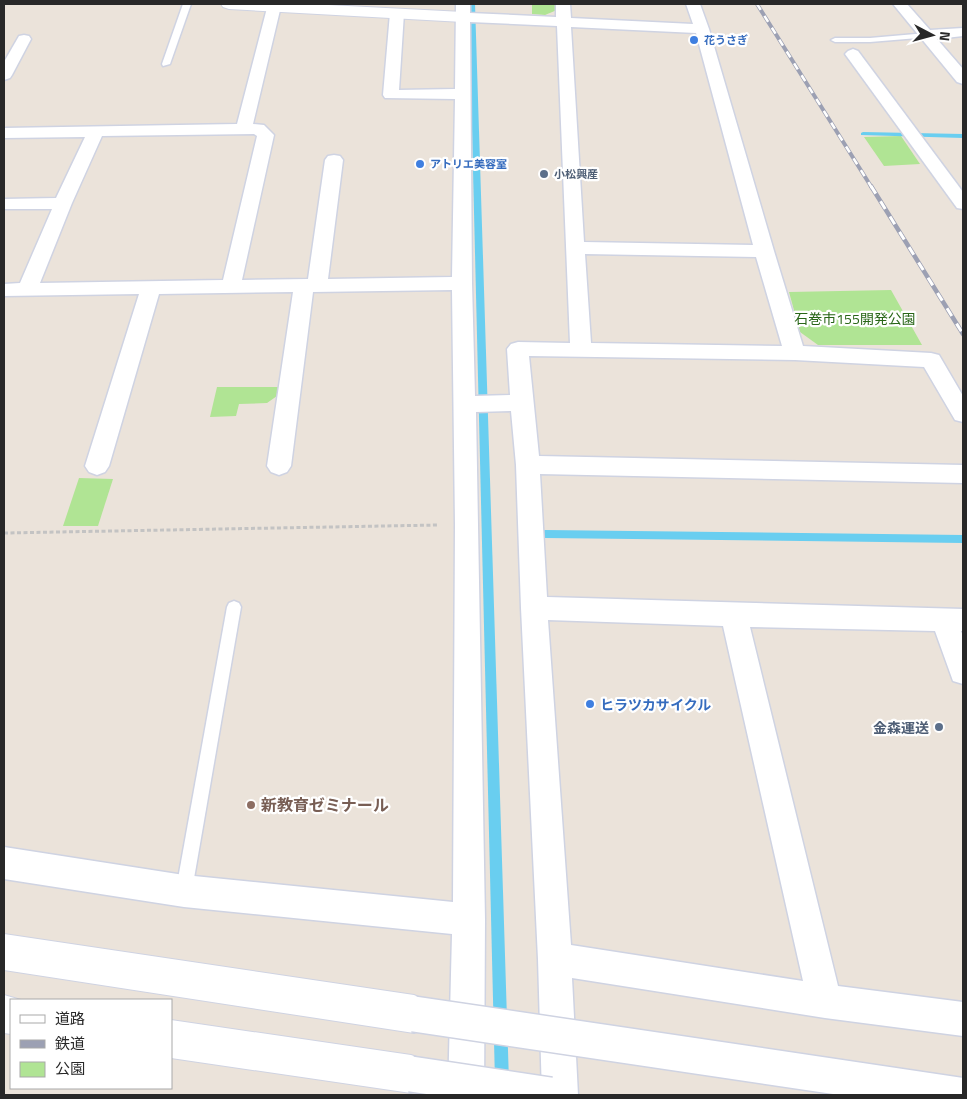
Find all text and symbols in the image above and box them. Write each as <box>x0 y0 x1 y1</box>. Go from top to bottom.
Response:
north arrow <box>907 10 957 60</box>
text: N <box>934 30 956 42</box>
place label: 花うさぎ <box>704 32 748 48</box>
marker: 花うさぎ <box>688 34 700 46</box>
place label: アトリエ美容室 <box>430 156 507 172</box>
marker: アトリエ美容室 <box>414 158 426 170</box>
place label: 小松興産 <box>554 166 598 182</box>
marker: 小松興産 <box>538 168 550 180</box>
park label: 石巻市155開発公園 <box>794 308 916 329</box>
place label: ヒラツカサイクル <box>600 694 711 715</box>
marker: ヒラツカサイクル <box>584 698 596 710</box>
place label: 金森運送 <box>873 717 929 738</box>
marker: 金森運送 <box>933 721 945 733</box>
place label: 新教育ゼミナール <box>261 793 389 817</box>
marker: 新教育ゼミナール <box>245 799 257 811</box>
legend <box>10 999 172 1089</box>
text: 道路 <box>55 1007 85 1030</box>
text: 鉄道 <box>55 1032 85 1055</box>
text: 公園 <box>55 1057 85 1080</box>

